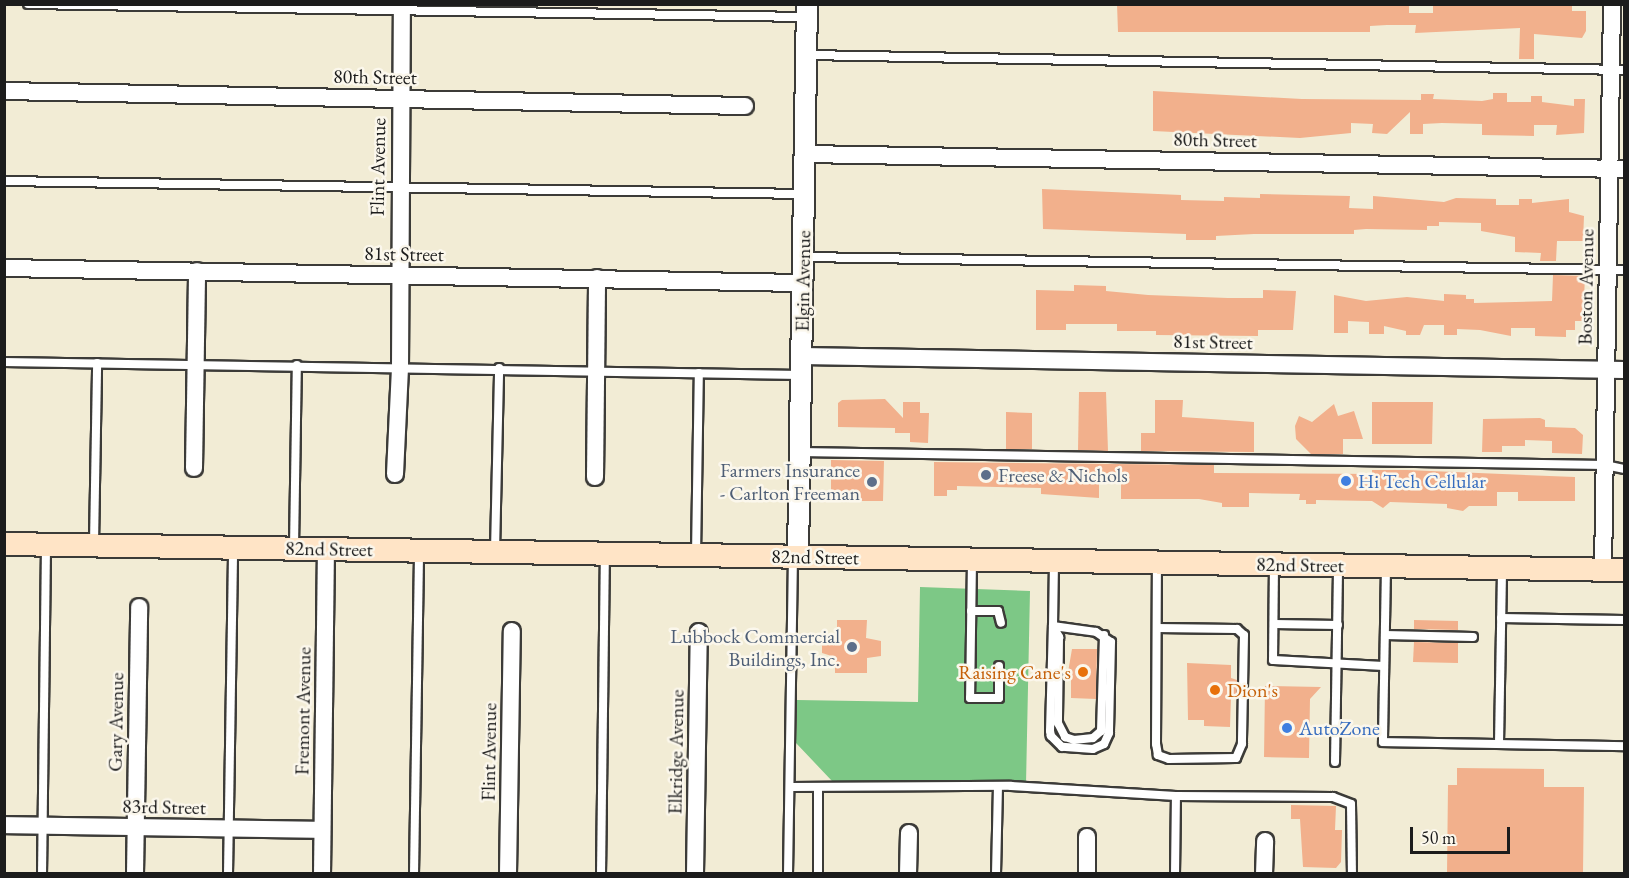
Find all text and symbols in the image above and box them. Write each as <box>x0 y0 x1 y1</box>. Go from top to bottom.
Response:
street label: 80th Street <box>333 64 417 90</box>
street label: Flint Avenue <box>365 118 391 216</box>
street label: 80th Street <box>1173 127 1257 153</box>
street label: Boston Avenue <box>1573 229 1599 345</box>
street label: Elgin Avenue <box>790 230 816 332</box>
street label: 81st Street <box>364 241 444 267</box>
street label: 81st Street <box>1173 329 1253 355</box>
place label: Farmers Insurance - Carlton Freeman <box>720 458 860 505</box>
place label: Freese & Nichols <box>998 463 1128 487</box>
marker: Freese & Nichols <box>979 468 993 482</box>
place label: Hi Tech Cellular <box>1358 469 1486 493</box>
marker: Hi Tech Cellular <box>1339 474 1353 488</box>
marker: Farmers Insurance - Carlton Freeman <box>865 475 879 489</box>
street label: 82nd Street <box>285 536 373 562</box>
street label: 82nd Street <box>771 544 859 570</box>
street label: 82nd Street <box>1256 552 1344 578</box>
place label: Lubbock Commercial Buildings, Inc. <box>670 624 840 671</box>
marker: Lubbock Commercial Buildings, Inc. <box>845 640 859 654</box>
street label: Fremont Avenue <box>290 647 316 775</box>
place label: Raising Cane's <box>958 660 1071 684</box>
marker: Raising Cane's <box>1076 665 1090 679</box>
street label: Gary Avenue <box>103 672 129 772</box>
place label: Dion's <box>1227 678 1278 702</box>
marker: Dion's <box>1208 683 1222 697</box>
street label: Elkridge Avenue <box>663 689 689 815</box>
street label: Flint Avenue <box>476 703 502 801</box>
place label: AutoZone <box>1299 716 1380 740</box>
marker: AutoZone <box>1280 721 1294 735</box>
street label: 83rd Street <box>122 794 206 820</box>
scale bar <box>1413 815 1514 853</box>
text: 50 m <box>1421 826 1456 849</box>

